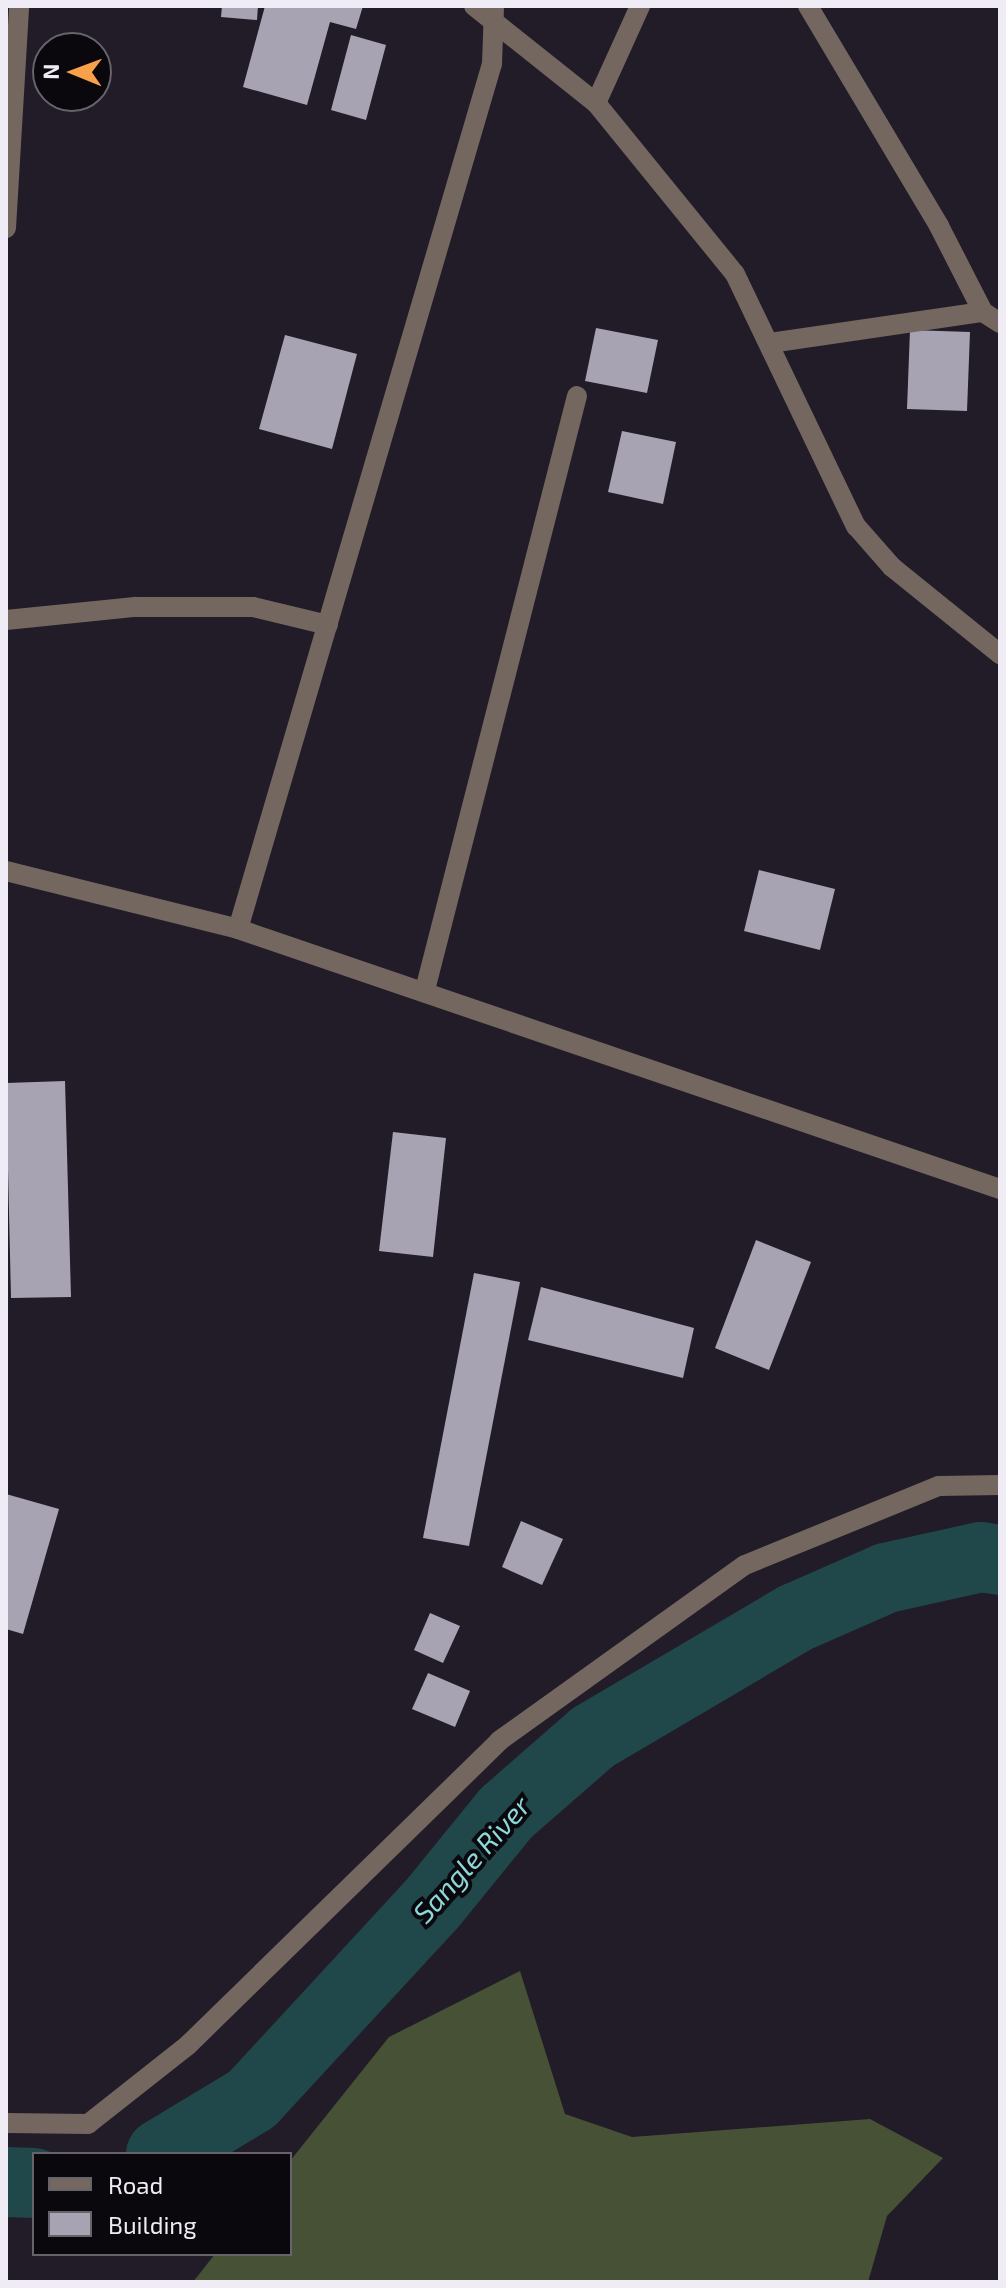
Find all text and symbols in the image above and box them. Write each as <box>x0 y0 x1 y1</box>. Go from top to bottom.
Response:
north arrow <box>32 32 112 112</box>
text: N <box>37 63 63 80</box>
water label: Sangle River <box>405 1789 537 1929</box>
legend <box>32 2152 292 2256</box>
text: Road <box>108 2170 163 2199</box>
text: Building <box>108 2210 197 2239</box>

